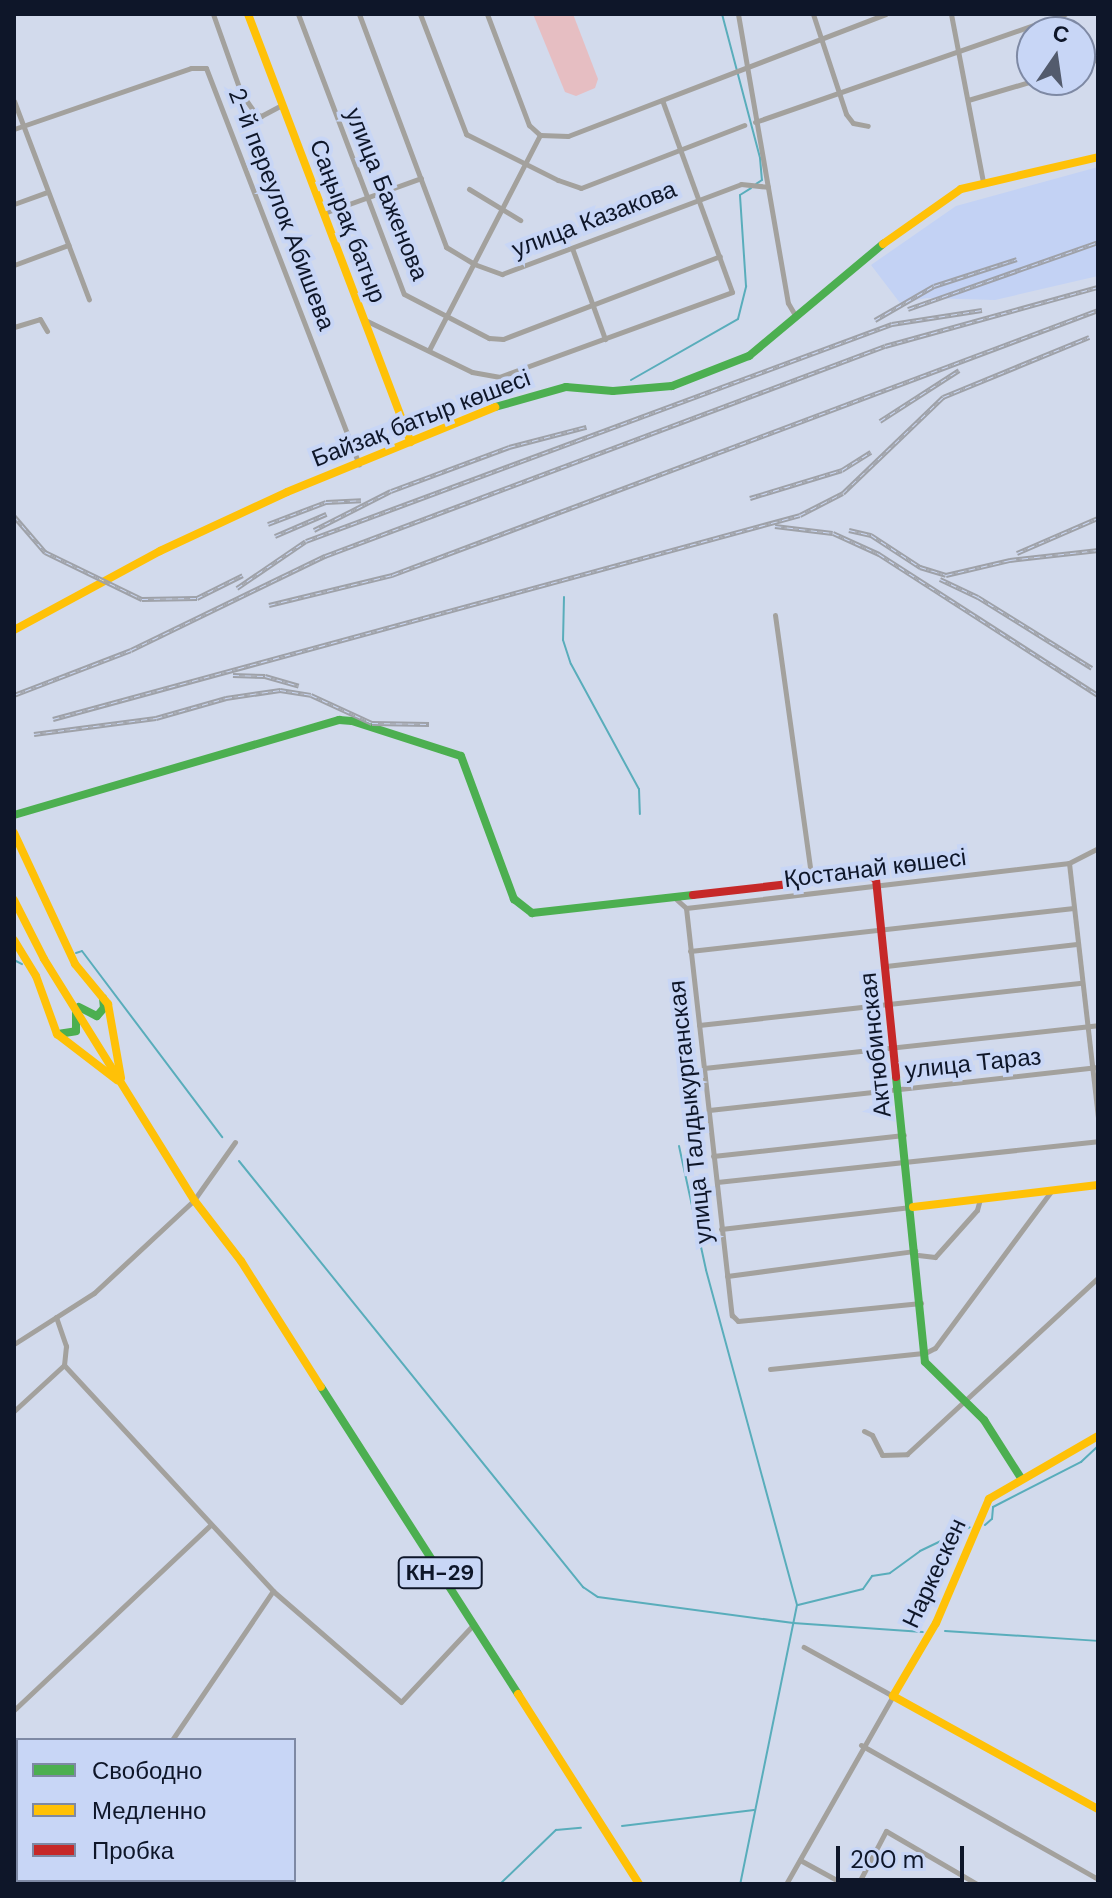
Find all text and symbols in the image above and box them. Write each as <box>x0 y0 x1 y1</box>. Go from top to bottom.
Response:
north arrow <box>1016 16 1096 96</box>
text: С <box>1050 18 1072 50</box>
street label: 2-й переулок Абишева <box>223 84 341 334</box>
street label: улица Баженова <box>339 104 435 284</box>
street label: Саңырақ батыр <box>304 135 392 307</box>
street label: улица Казакова <box>508 174 680 264</box>
street label: Байзақ батыр көшесі <box>308 363 534 473</box>
street label: Қостанай көшесі <box>782 843 968 893</box>
street label: Актюбинская <box>853 971 897 1119</box>
street label: улица Талдыкурганская <box>662 979 718 1245</box>
street label: улица Тараз <box>904 1042 1042 1084</box>
street label: Наркескен <box>896 1514 972 1632</box>
road number: КН-29 <box>396 1555 484 1591</box>
legend <box>16 1738 296 1882</box>
text: Свободно <box>92 1755 202 1786</box>
text: Медленно <box>92 1795 206 1826</box>
scale bar <box>840 1830 968 1880</box>
text: Пробка <box>92 1835 174 1866</box>
text: 200 m <box>850 1844 924 1875</box>

